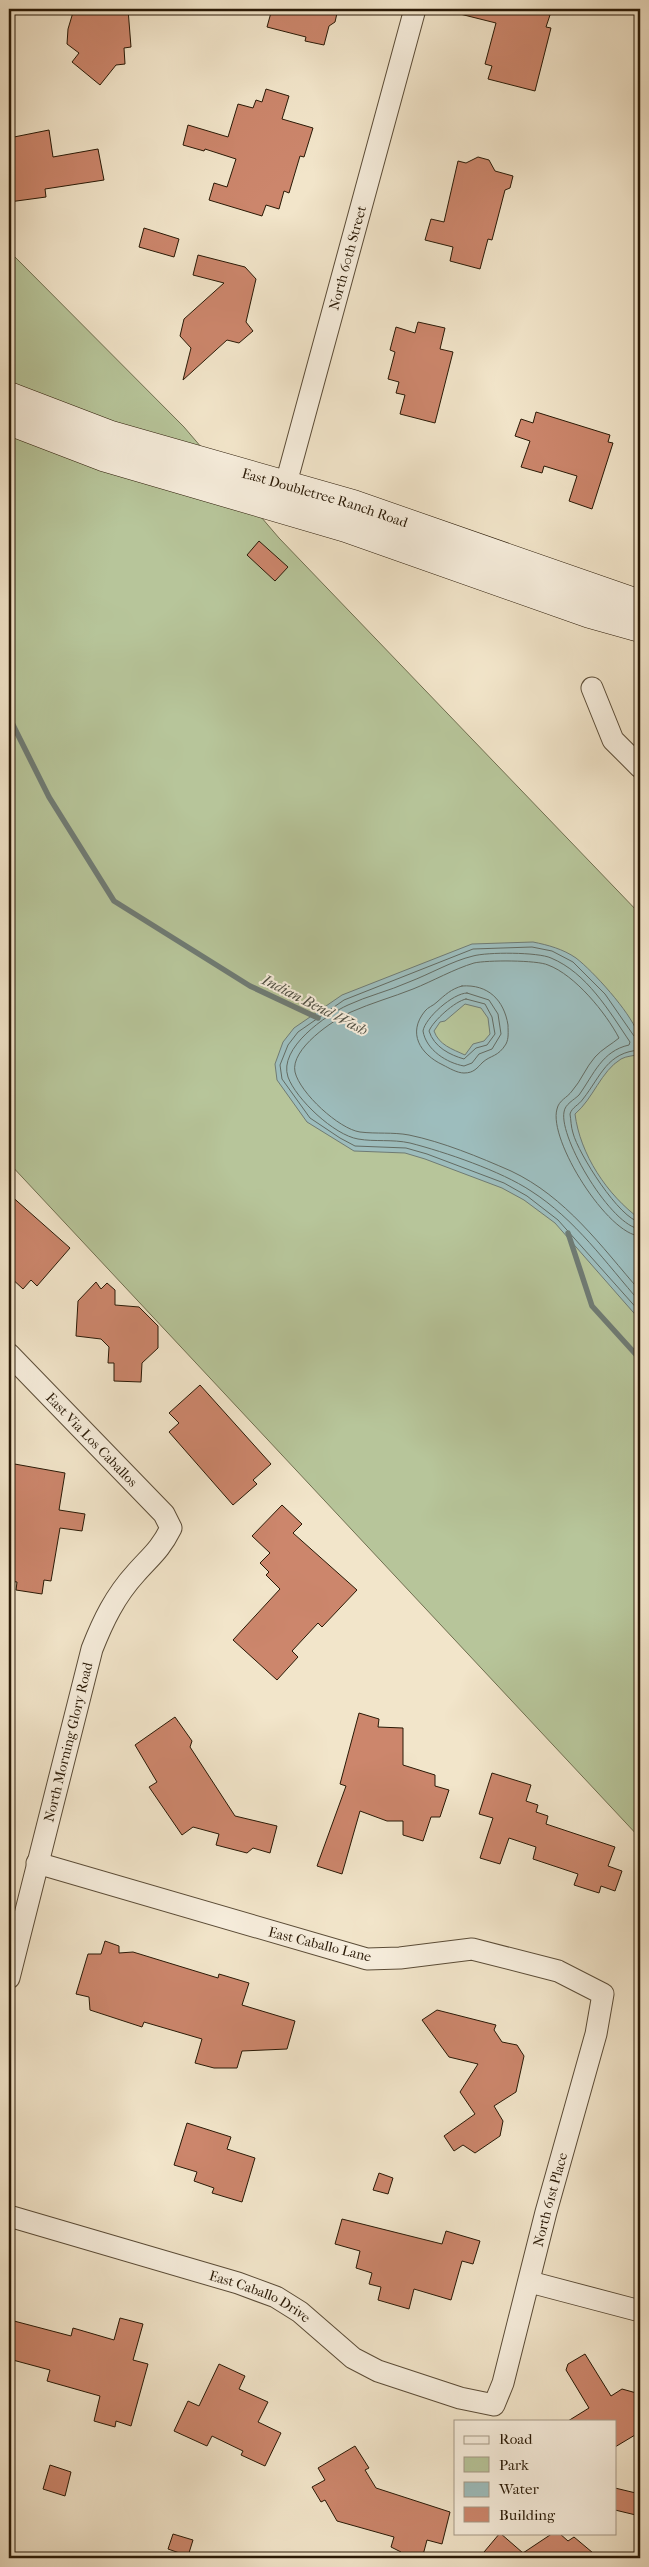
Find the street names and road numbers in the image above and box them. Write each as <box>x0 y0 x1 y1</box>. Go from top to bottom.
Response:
street label: North 60th Street <box>326 204 370 312</box>
street label: East Doubletree Ranch Road <box>240 465 410 532</box>
street label: East Via Los Caballos <box>42 1389 141 1490</box>
street label: North Morning Glory Road <box>40 1660 97 1824</box>
street label: East Caballo Lane <box>267 1923 373 1966</box>
street label: North 61st Place <box>530 2150 571 2249</box>
street label: East Caballo Drive <box>207 2267 314 2326</box>

